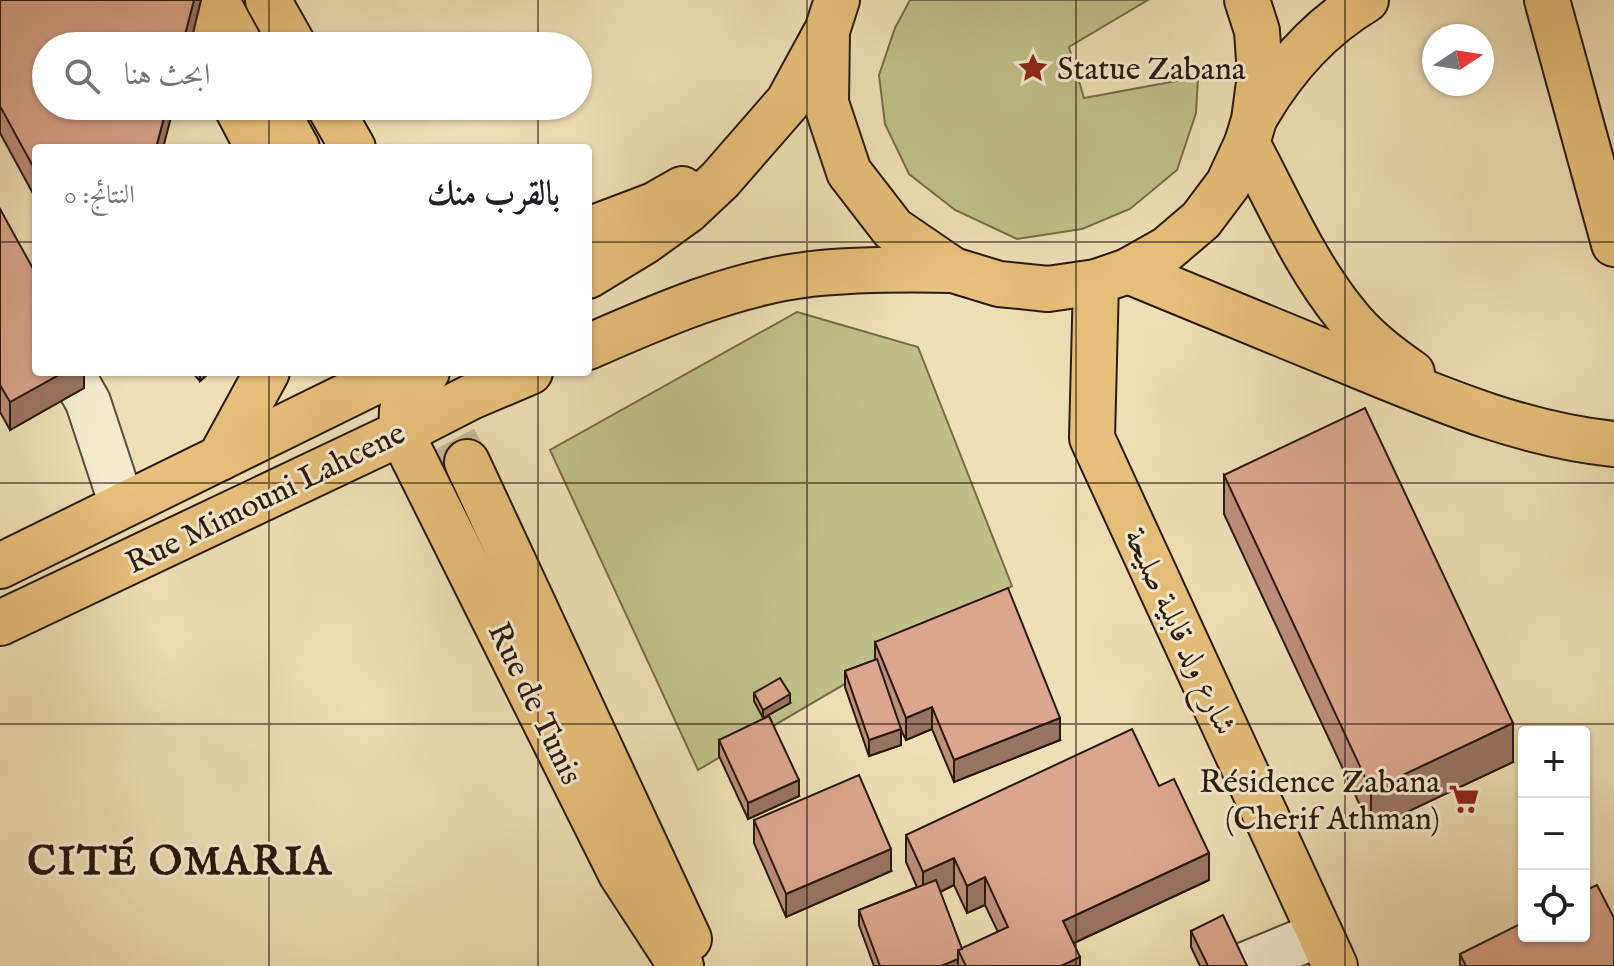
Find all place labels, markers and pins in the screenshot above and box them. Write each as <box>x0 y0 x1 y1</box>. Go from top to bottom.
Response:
place label: Statue Zabana <box>1057 50 1246 91</box>
place icon: Statue Zabana <box>1016 51 1050 85</box>
place label: Résidence Zabana (Cherif Athman) <box>1199 763 1440 841</box>
supermarket icon: Résidence Zabana (Cherif Athman) <box>1447 782 1481 816</box>

